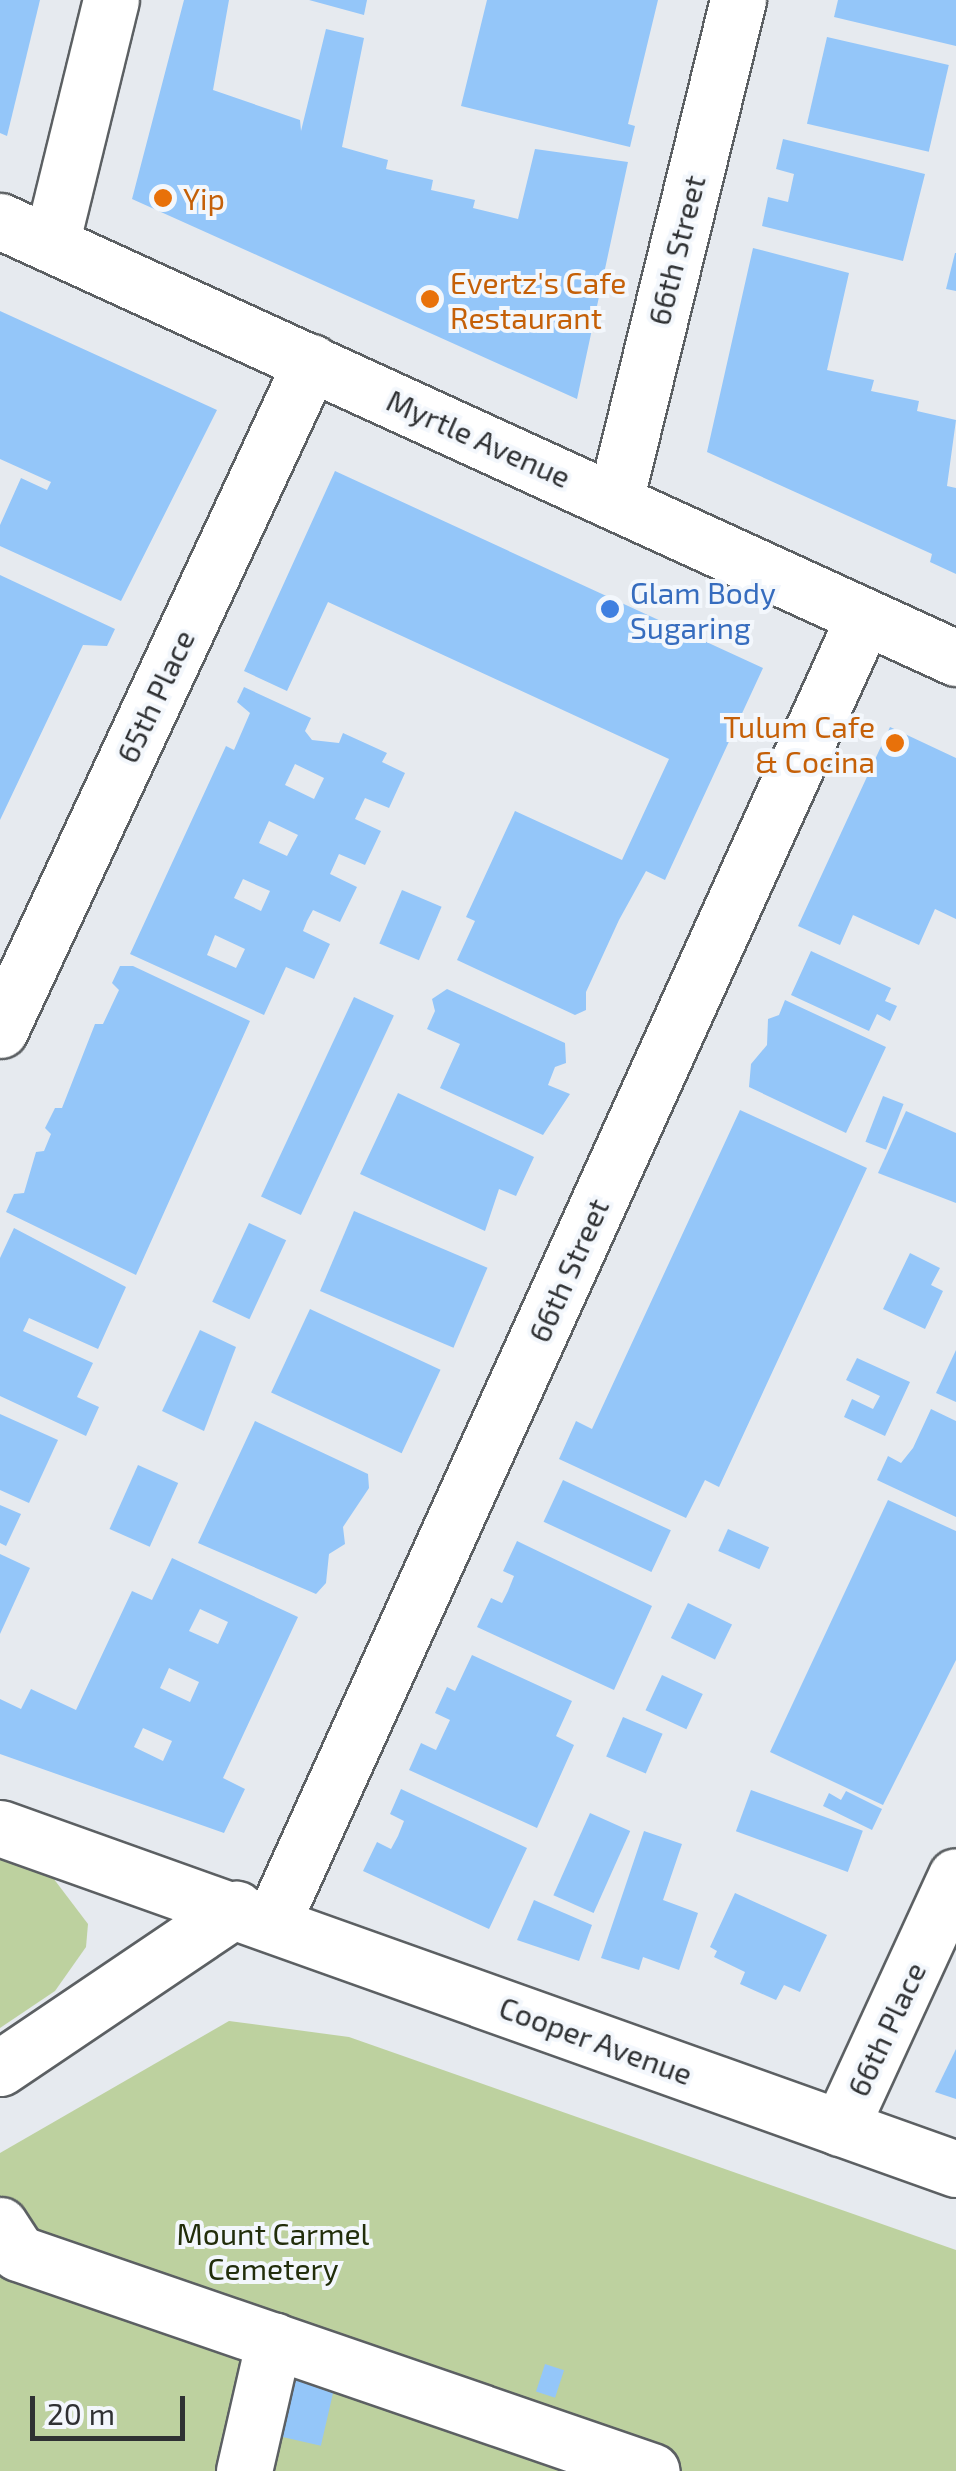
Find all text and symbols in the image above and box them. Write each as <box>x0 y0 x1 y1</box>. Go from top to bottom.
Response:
street label: 66th Street <box>640 171 712 329</box>
place label: Yip <box>183 180 225 216</box>
marker: Yip <box>152 187 174 209</box>
place label: Evertz's Cafe Restaurant <box>450 264 626 334</box>
marker: Evertz's Cafe Restaurant <box>419 288 441 310</box>
street label: Myrtle Avenue <box>381 381 577 495</box>
place label: Glam Body Sugaring <box>630 574 776 644</box>
marker: Glam Body Sugaring <box>599 598 621 620</box>
street label: 65th Place <box>109 624 201 768</box>
place label: Tulum Cafe & Cocina <box>723 708 875 778</box>
marker: Tulum Cafe & Cocina <box>884 732 906 754</box>
street label: 66th Street <box>520 1193 616 1347</box>
street label: 66th Place <box>839 1956 933 2102</box>
street label: Cooper Avenue <box>494 1988 698 2092</box>
park label: Mount Carmel Cemetery <box>177 2215 369 2286</box>
scale bar <box>35 2376 190 2438</box>
text: 20 m <box>47 2395 115 2431</box>

